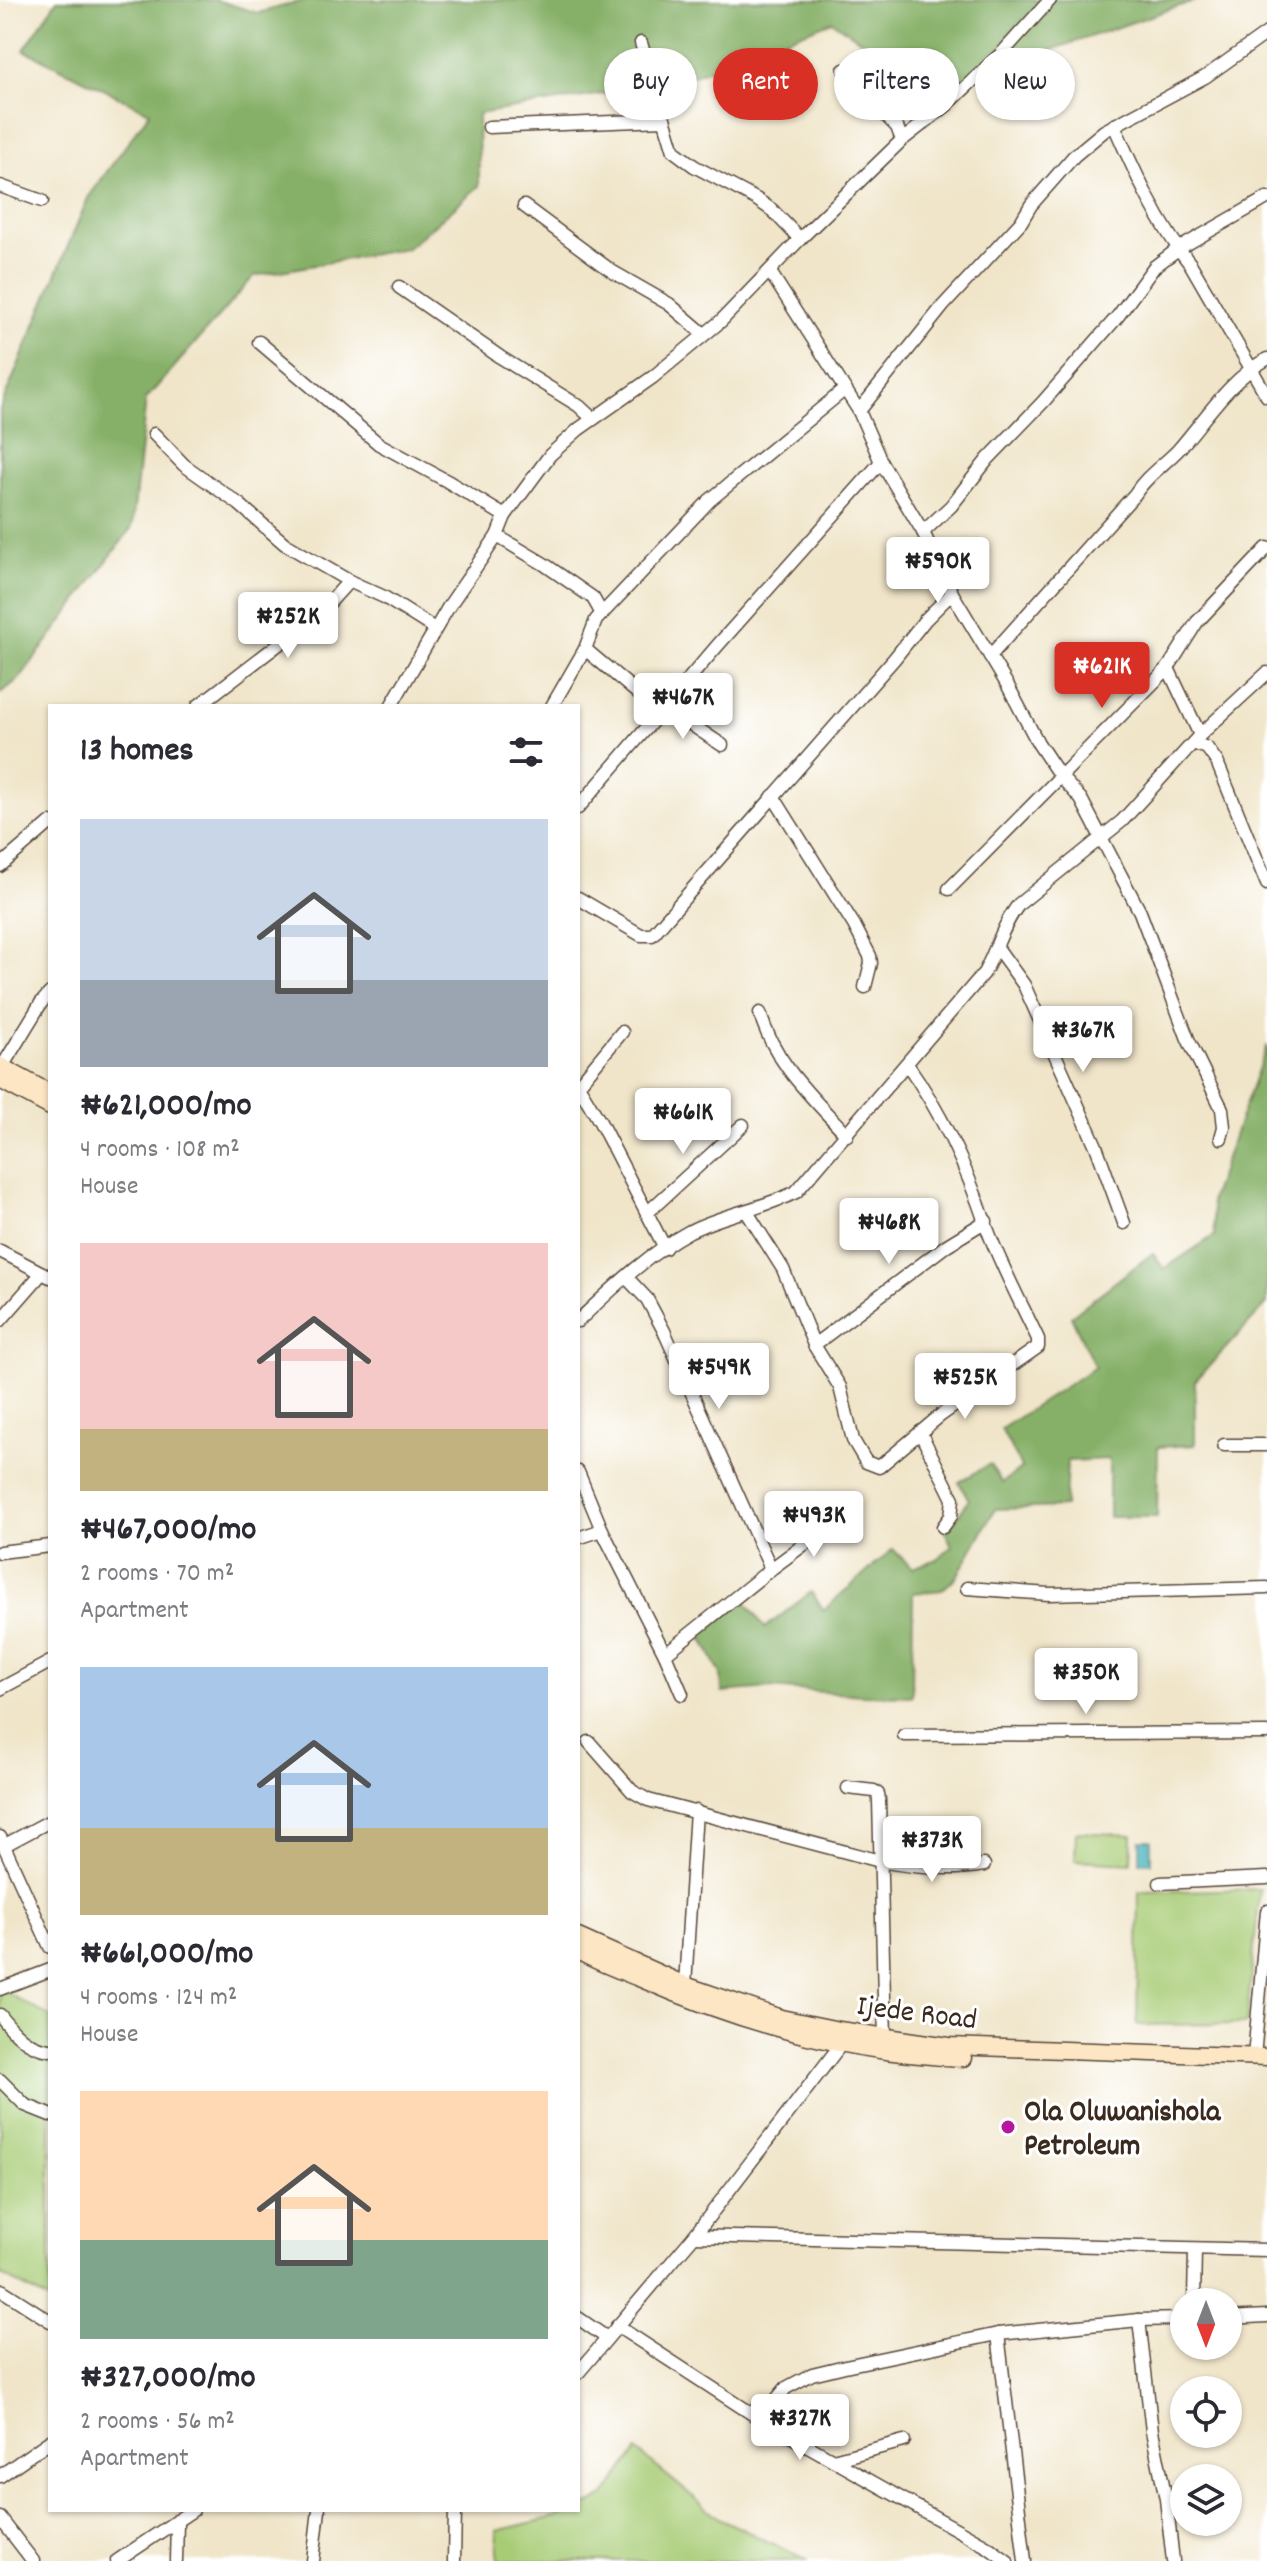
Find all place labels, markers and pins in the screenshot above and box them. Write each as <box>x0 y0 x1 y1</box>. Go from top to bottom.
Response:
pin: ₦590K <box>882 537 994 605</box>
pin: ₦252K <box>232 592 344 660</box>
pin: ₦621K <box>1046 642 1158 710</box>
pin: ₦467K <box>627 673 739 741</box>
pin: ₦367K <box>1027 1006 1139 1074</box>
pin: ₦661K <box>627 1088 739 1156</box>
pin: ₦468K <box>833 1198 945 1266</box>
pin: ₦549K <box>663 1343 775 1411</box>
pin: ₦525K <box>909 1353 1021 1421</box>
pin: ₦493K <box>758 1491 870 1559</box>
pin: ₦350K <box>1030 1648 1142 1716</box>
pin: ₦373K <box>876 1816 988 1884</box>
place label: Ola Oluwanishola Petroleum <box>1024 2093 1221 2170</box>
marker: Ola Oluwanishola Petroleum <box>999 2118 1017 2136</box>
pin: ₦327K <box>744 2394 856 2462</box>

